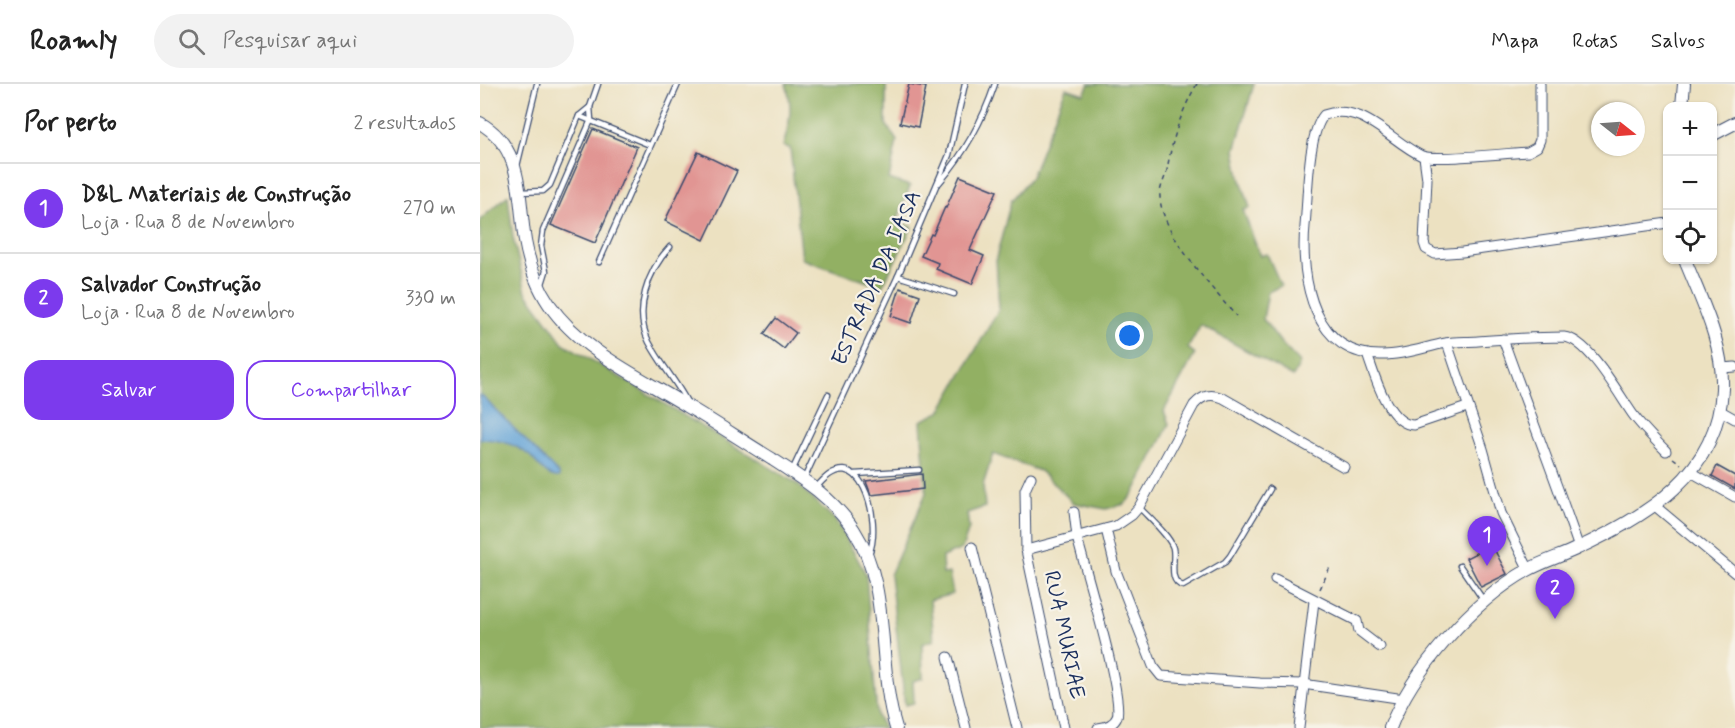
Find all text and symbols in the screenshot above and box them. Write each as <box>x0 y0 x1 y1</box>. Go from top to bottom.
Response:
search box <box>154 14 574 68</box>
text: Roamly <box>30 23 118 60</box>
icon: search <box>175 25 208 58</box>
text: Pesquisar aqui <box>223 27 357 55</box>
text: Mapa <box>1491 27 1539 55</box>
text: Rotas <box>1572 27 1618 55</box>
text: Salvos <box>1651 27 1705 55</box>
north arrow <box>1591 102 1645 156</box>
map controls <box>1663 102 1717 264</box>
button: + <box>1663 102 1717 156</box>
text: Por perto <box>24 106 117 140</box>
text: 2 resultados <box>353 110 456 137</box>
button: − <box>1663 156 1717 210</box>
text: D&L Materiais de Construção <box>81 181 351 209</box>
street label: ESTRADA DA IASA <box>826 186 928 370</box>
text: 1 <box>39 195 48 222</box>
text: 270 m <box>403 195 456 222</box>
text: Loja · Rua 8 de Novembro <box>81 209 295 236</box>
button: locate <box>1663 210 1717 264</box>
text: Salvador Construção <box>81 271 261 299</box>
text: 2 <box>39 285 48 312</box>
text: 330 m <box>405 285 456 312</box>
text: Loja · Rua 8 de Novembro <box>81 299 295 326</box>
your location <box>1115 321 1144 350</box>
button: Salvar <box>24 360 234 420</box>
button: Compartilhar <box>246 360 456 420</box>
pin: 1 <box>1468 516 1506 566</box>
street label: RUA MURIAE <box>1037 568 1091 702</box>
pin: 2 <box>1536 570 1574 619</box>

